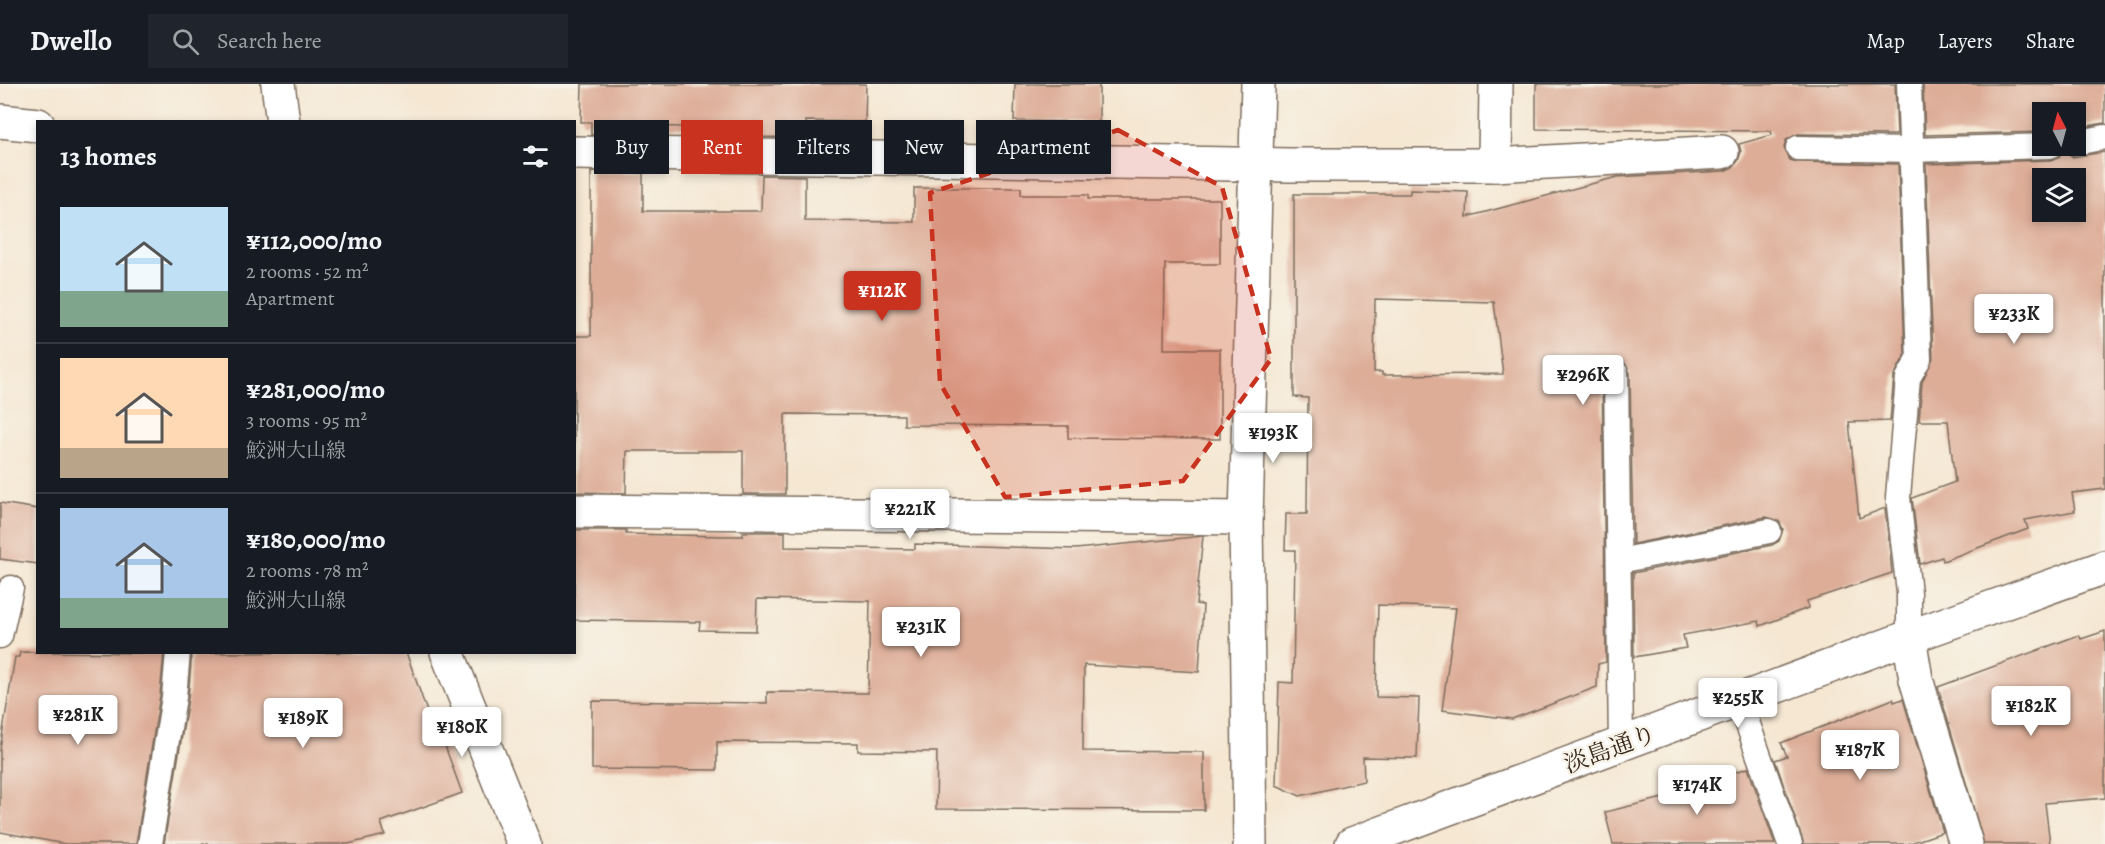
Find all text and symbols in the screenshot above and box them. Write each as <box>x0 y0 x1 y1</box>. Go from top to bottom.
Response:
search box <box>148 14 568 68</box>
text: Dwello <box>30 22 112 60</box>
icon: search <box>169 25 202 58</box>
text: Search here <box>217 26 322 56</box>
text: Map <box>1866 27 1905 55</box>
text: Layers <box>1938 27 1993 55</box>
text: Share <box>2026 27 2075 55</box>
north arrow <box>2032 102 2086 156</box>
map controls <box>2032 102 2086 222</box>
chip: Buy <box>594 120 669 174</box>
chip: Rent <box>681 120 763 174</box>
chip: Filters <box>775 120 872 174</box>
chip: New <box>884 120 964 174</box>
chip: Apartment <box>976 120 1111 174</box>
text: 13 homes <box>60 139 157 174</box>
icon: filters <box>519 140 552 173</box>
button: layers <box>2032 168 2086 222</box>
text: ¥112,000/mo <box>246 223 382 258</box>
icon: home <box>108 231 180 303</box>
text: 2 rooms · 52 m² <box>246 258 369 285</box>
pin: ¥112K <box>840 271 924 322</box>
text: ¥112K <box>858 277 906 304</box>
text: Apartment <box>246 285 335 312</box>
pin: ¥233K <box>1972 294 2056 345</box>
text: ¥233K <box>1988 300 2040 327</box>
pin: ¥296K <box>1541 355 1625 406</box>
text: ¥296K <box>1557 361 1609 388</box>
text: ¥281,000/mo <box>246 372 385 407</box>
icon: home <box>108 382 180 454</box>
text: 3 rooms · 95 m² <box>246 407 367 434</box>
pin: ¥193K <box>1231 413 1315 464</box>
text: ¥193K <box>1248 419 1298 446</box>
text: 鮫洲大山線 <box>246 437 346 464</box>
pin: ¥221K <box>868 489 952 540</box>
text: ¥221K <box>884 495 936 522</box>
text: ¥180,000/mo <box>246 522 386 557</box>
icon: home <box>108 532 180 604</box>
text: 2 rooms · 78 m² <box>246 557 369 584</box>
text: 鮫洲大山線 <box>246 587 346 614</box>
pin: ¥231K <box>879 607 963 658</box>
text: ¥231K <box>896 613 946 640</box>
pin: ¥255K <box>1696 678 1780 729</box>
text: ¥255K <box>1712 684 1764 711</box>
pin: ¥182K <box>1989 686 2073 737</box>
text: ¥182K <box>2005 692 2057 719</box>
pin: ¥281K <box>36 695 120 746</box>
pin: ¥189K <box>261 698 345 749</box>
text: ¥281K <box>52 701 104 728</box>
text: ¥189K <box>278 704 328 731</box>
pin: ¥180K <box>420 707 504 758</box>
text: ¥180K <box>436 713 488 740</box>
street label: 淡島通り <box>1559 718 1661 780</box>
pin: ¥187K <box>1818 730 1902 781</box>
text: ¥187K <box>1835 736 1885 763</box>
pin: ¥174K <box>1655 765 1739 816</box>
text: ¥174K <box>1672 771 1722 798</box>

